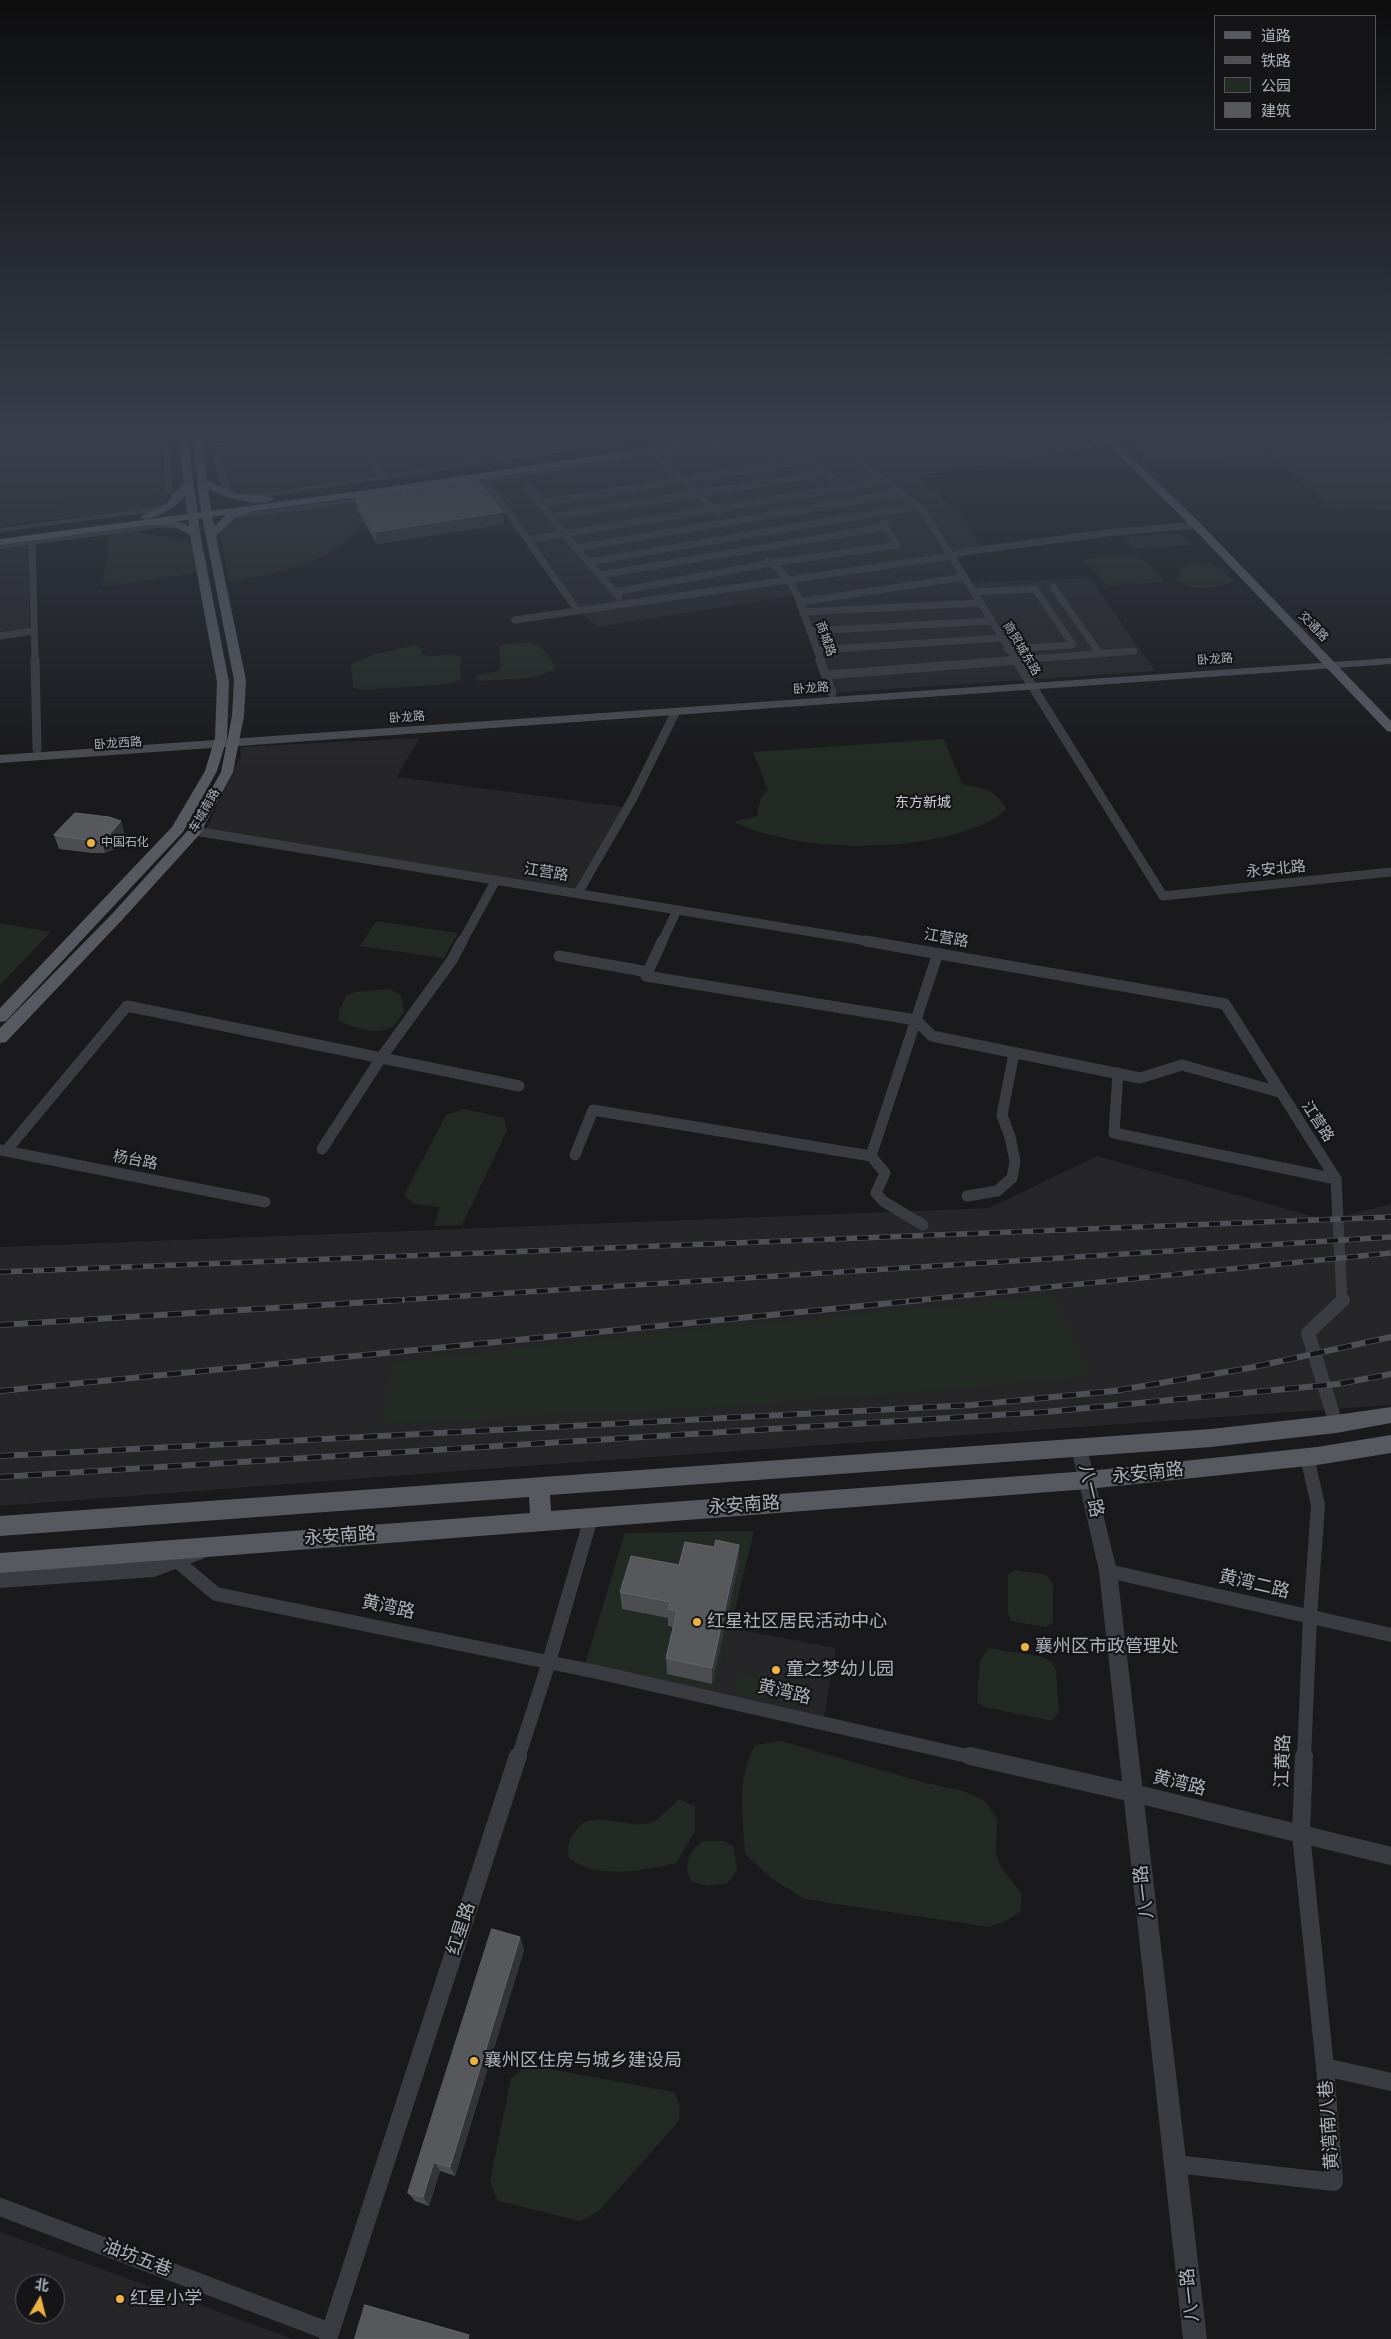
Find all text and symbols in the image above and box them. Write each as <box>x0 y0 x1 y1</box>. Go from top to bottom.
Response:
legend <box>1214 15 1376 130</box>
text: 道路 <box>1261 27 1291 45</box>
text: 铁路 <box>1261 52 1291 70</box>
text: 公园 <box>1261 77 1291 95</box>
text: 建筑 <box>1261 102 1291 120</box>
street label: 交通路 <box>1295 609 1331 645</box>
street label: 商城路 <box>812 620 838 658</box>
street label: 商贸城东路 <box>999 620 1043 678</box>
street label: 卧龙路 <box>1197 652 1233 668</box>
street label: 卧龙路 <box>793 681 829 697</box>
street label: 卧龙路 <box>389 710 425 726</box>
street label: 卧龙西路 <box>94 735 142 753</box>
street label: 车城南路 <box>187 787 223 835</box>
district label: 东方新城 <box>895 795 951 811</box>
place label: 中国石化 <box>101 836 149 850</box>
marker: 中国石化 <box>85 837 97 849</box>
street label: 永安北路 <box>1245 858 1307 882</box>
street label: 江营路 <box>522 861 570 885</box>
street label: 江营路 <box>922 926 970 952</box>
street label: 江营路 <box>1297 1098 1337 1146</box>
street label: 杨台路 <box>111 1148 159 1174</box>
street label: 永安南路 <box>1111 1459 1185 1489</box>
street label: 八一路 <box>1073 1462 1107 1520</box>
street label: 永安南路 <box>707 1493 781 1519</box>
street label: 永安南路 <box>303 1524 377 1550</box>
street label: 黄湾二路 <box>1216 1566 1292 1604</box>
street label: 黄湾路 <box>359 1592 417 1624</box>
place label: 红星社区居民活动中心 <box>707 1611 887 1633</box>
marker: 红星社区居民活动中心 <box>691 1616 703 1628</box>
place label: 襄州区市政管理处 <box>1035 1636 1179 1658</box>
marker: 襄州区市政管理处 <box>1019 1641 1031 1653</box>
place label: 童之梦幼儿园 <box>786 1659 894 1681</box>
marker: 童之梦幼儿园 <box>770 1664 782 1676</box>
street label: 黄湾路 <box>755 1676 813 1710</box>
street label: 江黄路 <box>1272 1734 1296 1788</box>
street label: 黄湾路 <box>1150 1767 1208 1801</box>
street label: 八一路 <box>1131 1864 1159 1920</box>
street label: 红星路 <box>443 1900 481 1958</box>
place label: 襄州区住房与城乡建设局 <box>484 2050 682 2072</box>
marker: 襄州区住房与城乡建设局 <box>468 2055 480 2067</box>
street label: 黄湾南八巷 <box>1316 2079 1344 2171</box>
street label: 油坊五巷 <box>100 2236 174 2282</box>
street label: 八一路 <box>1177 2267 1205 2323</box>
north arrow <box>15 2274 65 2324</box>
text: 北 <box>34 2276 50 2294</box>
place label: 红星小学 <box>130 2288 202 2310</box>
marker: 红星小学 <box>114 2293 126 2305</box>

